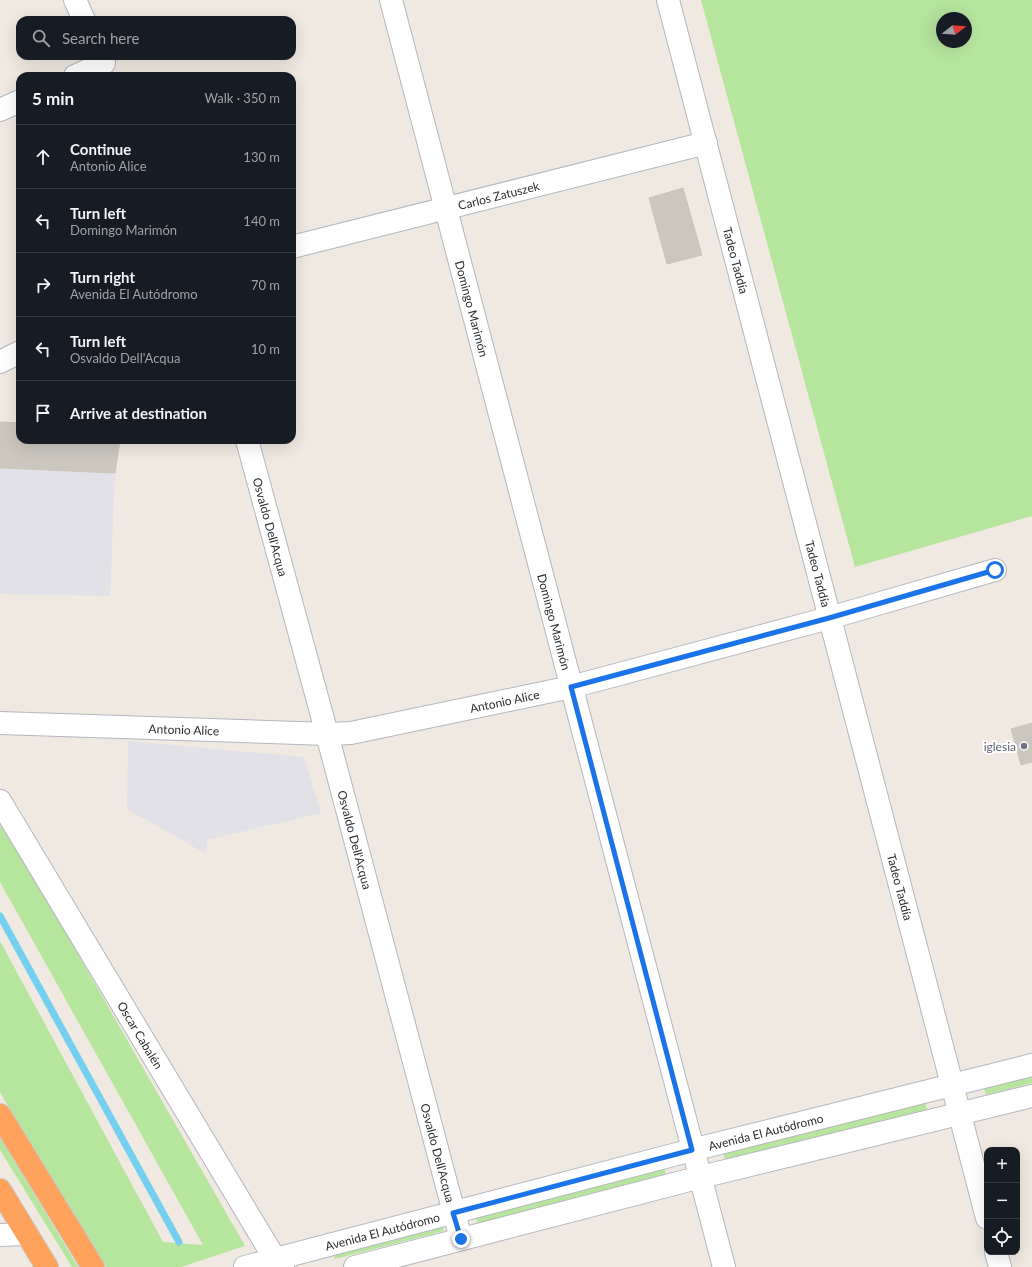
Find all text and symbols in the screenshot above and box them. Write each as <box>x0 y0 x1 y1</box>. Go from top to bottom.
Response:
north arrow <box>936 12 972 48</box>
search box <box>16 16 296 60</box>
icon: search <box>30 27 52 49</box>
text: Search here <box>62 29 139 47</box>
text: 5 min <box>32 88 74 109</box>
text: Walk · 350 m <box>204 90 280 106</box>
text: Continue <box>70 140 131 158</box>
icon: ahead <box>32 146 54 168</box>
text: 130 m <box>243 149 280 165</box>
text: Antonio Alice <box>70 158 147 174</box>
street label: Carlos Zatuszek <box>456 177 542 213</box>
text: Turn left <box>70 204 126 222</box>
icon: left <box>32 210 54 232</box>
text: 140 m <box>243 213 280 229</box>
text: Domingo Marimón <box>70 222 177 238</box>
street label: Tadeo Taddía <box>720 225 752 295</box>
street label: Domingo Marimón <box>452 259 492 358</box>
text: Turn right <box>70 268 135 286</box>
icon: right <box>32 274 54 296</box>
text: 70 m <box>251 277 280 293</box>
text: Avenida El Autódromo <box>70 286 198 302</box>
text: Turn left <box>70 332 126 350</box>
icon: left <box>32 338 54 360</box>
text: 10 m <box>251 341 280 357</box>
text: Osvaldo Dell'Acqua <box>70 350 180 366</box>
icon: arrive <box>32 402 54 424</box>
text: Arrive at destination <box>70 404 207 422</box>
street label: Osvaldo Dell'Acqua <box>250 476 291 578</box>
street label: Tadeo Taddía <box>802 539 834 609</box>
route start <box>986 561 1004 579</box>
street label: Domingo Marimón <box>535 572 574 672</box>
street label: Antonio Alice <box>468 686 541 715</box>
street label: Antonio Alice <box>148 721 219 738</box>
place label: iglesia <box>984 739 1016 754</box>
marker: iglesia <box>1019 741 1029 751</box>
street label: Osvaldo Dell'Acqua <box>335 788 375 891</box>
street label: Tadeo Taddía <box>884 852 916 922</box>
street label: Oscar Cabalén <box>114 999 167 1072</box>
street label: Osvaldo Dell'Acqua <box>418 1102 458 1204</box>
street label: Avenida El Autódromo <box>707 1110 825 1153</box>
map controls <box>984 1147 1020 1255</box>
button: + <box>984 1147 1020 1183</box>
button: − <box>984 1183 1020 1219</box>
street label: Avenida El Autódromo <box>323 1209 442 1253</box>
button: locate <box>984 1219 1020 1255</box>
route end <box>452 1230 470 1248</box>

